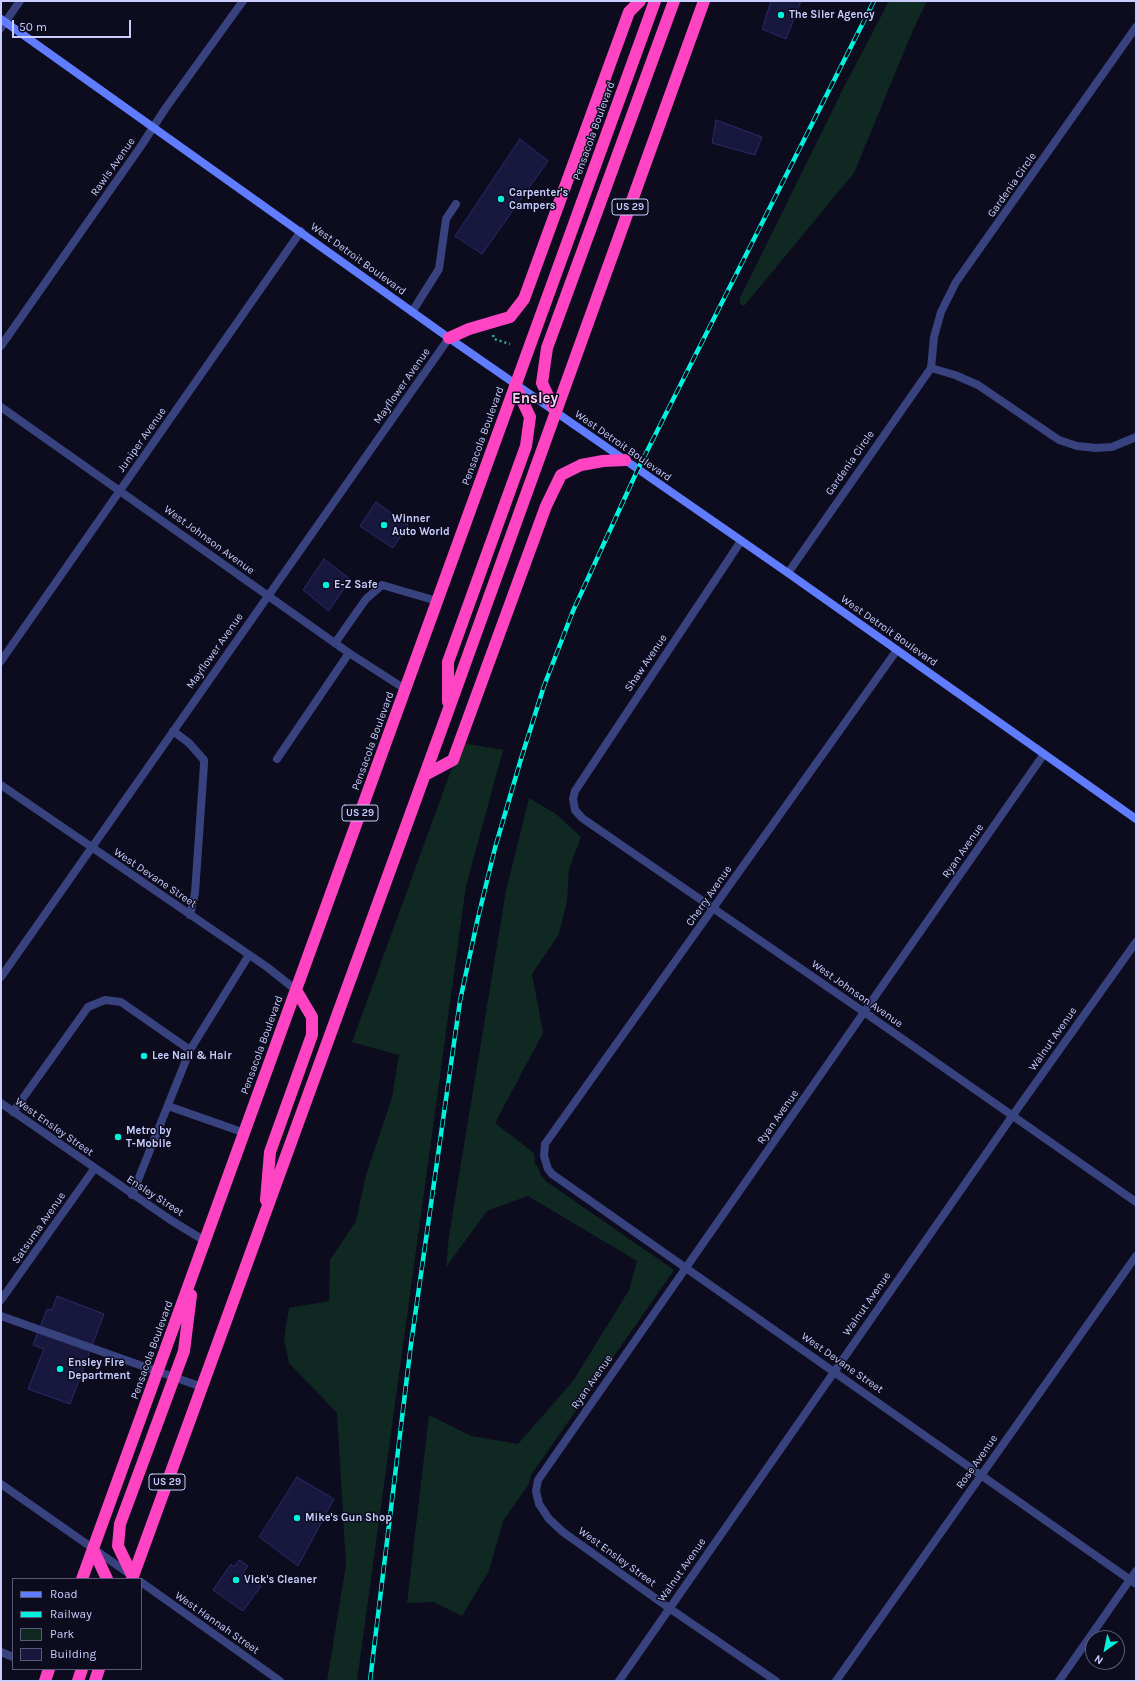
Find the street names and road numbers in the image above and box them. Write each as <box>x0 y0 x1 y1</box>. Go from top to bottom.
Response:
street label: Pensacola Boulevard <box>570 80 618 182</box>
street label: Rawls Avenue <box>88 135 138 199</box>
street label: Gardenia Circle <box>985 150 1039 220</box>
road number: US 29 <box>612 199 648 215</box>
street label: West Detroit Boulevard <box>308 220 408 298</box>
street label: Mayflower Avenue <box>371 345 433 427</box>
street label: Pensacola Boulevard <box>459 385 507 487</box>
street label: Juniper Avenue <box>115 405 169 475</box>
street label: West Detroit Boulevard <box>572 408 674 484</box>
street label: Gardenia Circle <box>823 428 877 498</box>
street label: West Johnson Avenue <box>161 503 257 577</box>
street label: West Detroit Boulevard <box>838 593 940 669</box>
street label: Mayflower Avenue <box>184 610 246 692</box>
street label: Shaw Avenue <box>622 632 670 694</box>
street label: Pensacola Boulevard <box>349 690 397 792</box>
road number: US 29 <box>342 805 378 821</box>
street label: Ryan Avenue <box>939 821 987 881</box>
street label: West Devane Street <box>111 845 199 911</box>
street label: Cherry Avenue <box>683 863 735 929</box>
street label: West Johnson Avenue <box>809 957 905 1031</box>
street label: Pensacola Boulevard <box>238 994 286 1096</box>
street label: Walnut Avenue <box>1026 1005 1080 1073</box>
street label: Ryan Avenue <box>754 1087 802 1147</box>
street label: West Ensley Street <box>12 1095 96 1159</box>
street label: Ensley Street <box>124 1173 186 1219</box>
street label: Satsuma Avenue <box>9 1190 69 1266</box>
street label: Walnut Avenue <box>840 1270 894 1338</box>
street label: Pensacola Boulevard <box>128 1299 176 1401</box>
street label: West Devane Street <box>798 1330 886 1396</box>
street label: Ryan Avenue <box>568 1352 616 1412</box>
street label: Rose Avenue <box>954 1432 1000 1492</box>
road number: US 29 <box>149 1474 185 1490</box>
street label: West Ensley Street <box>576 1524 658 1590</box>
street label: Walnut Avenue <box>655 1536 709 1604</box>
street label: West Hannah Street <box>172 1589 262 1657</box>

